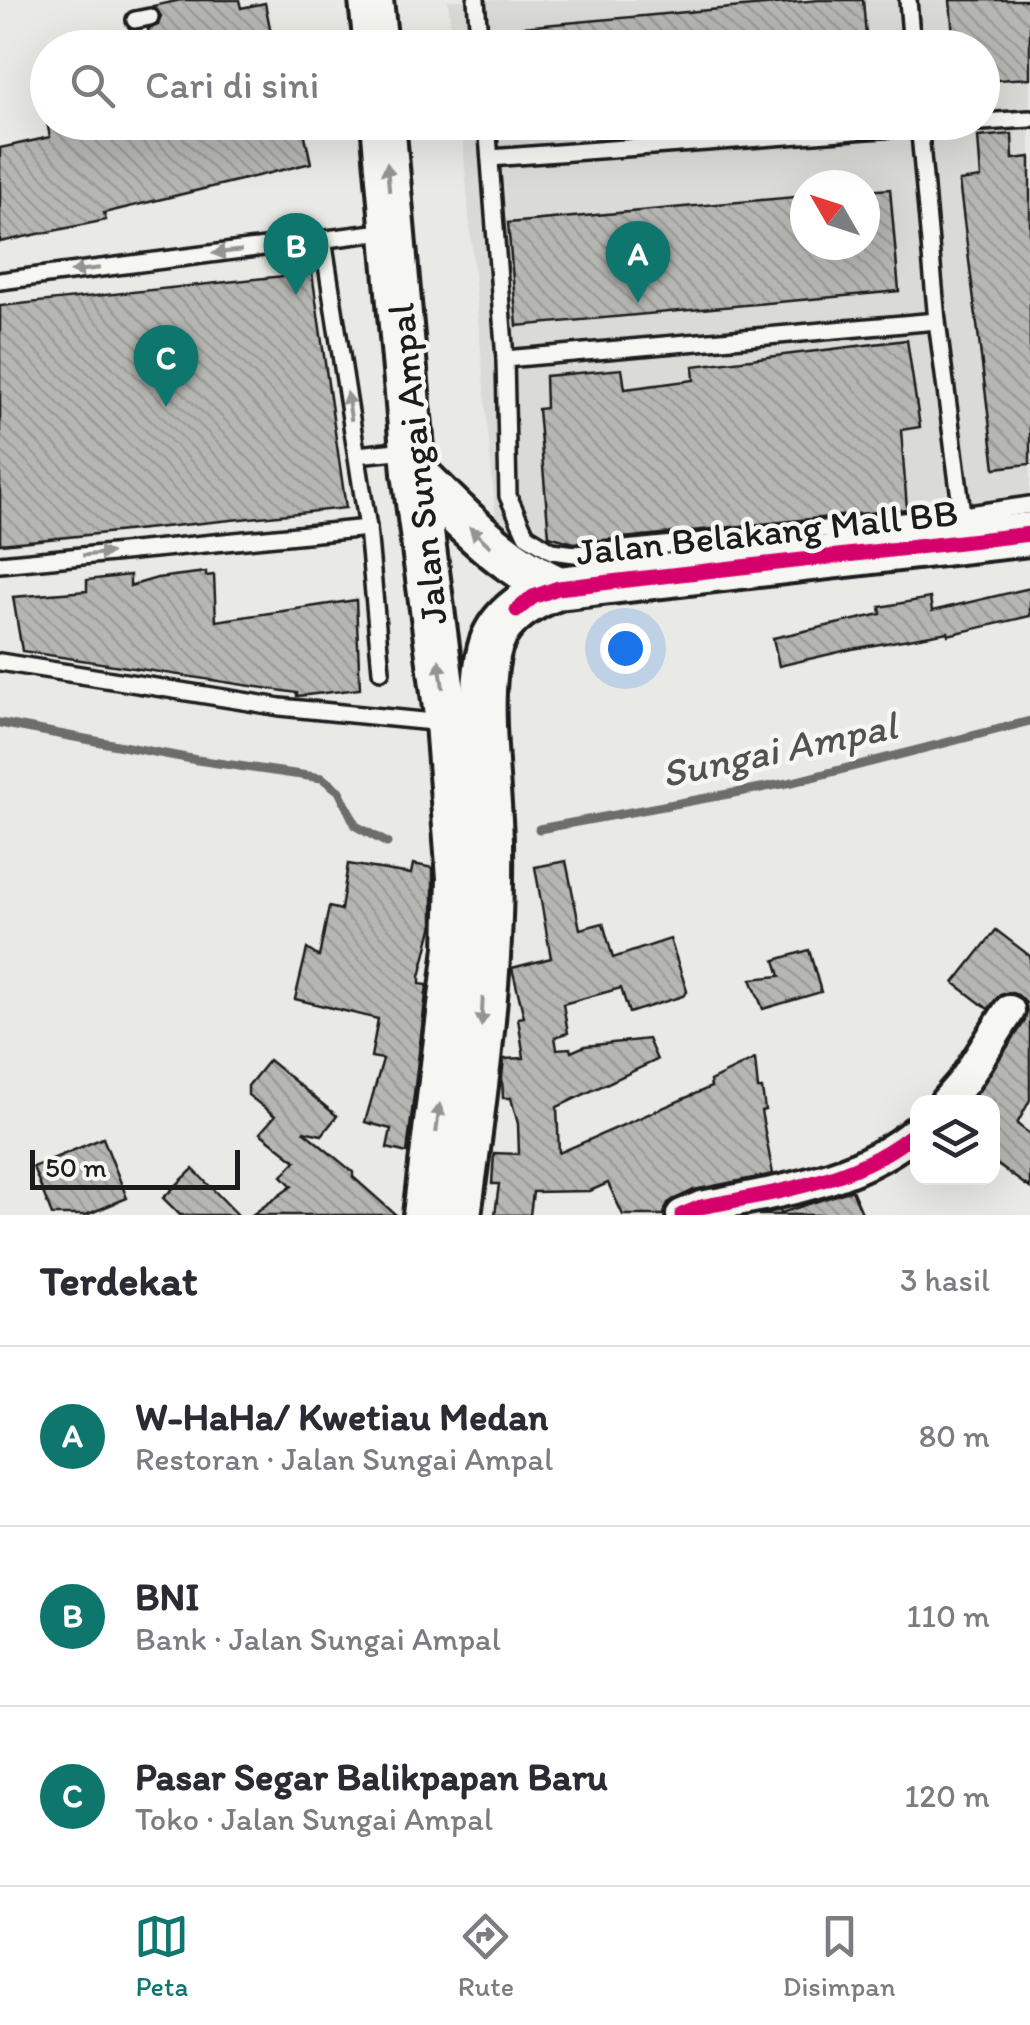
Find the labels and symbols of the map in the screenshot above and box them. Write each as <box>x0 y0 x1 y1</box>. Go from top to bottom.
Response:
one-way arrow <box>379 160 395 192</box>
north arrow <box>790 170 880 260</box>
pin: B <box>264 212 328 295</box>
pin: A <box>606 220 670 303</box>
one-way arrow <box>210 244 242 260</box>
one-way arrow <box>69 262 101 278</box>
street label: Jalan Sungai Ampal <box>377 301 457 627</box>
pin: C <box>134 324 198 407</box>
one-way arrow <box>341 390 357 421</box>
street label: Jalan Belakang Mall BB <box>574 489 960 575</box>
one-way arrow <box>469 526 493 549</box>
one-way arrow <box>82 546 113 562</box>
your location <box>600 623 651 674</box>
one-way arrow <box>432 658 448 689</box>
water label: Sungai Ampal <box>657 700 903 797</box>
one-way arrow <box>474 996 490 1028</box>
one-way arrow <box>430 1102 446 1134</box>
scale bar <box>30 1145 240 1190</box>

